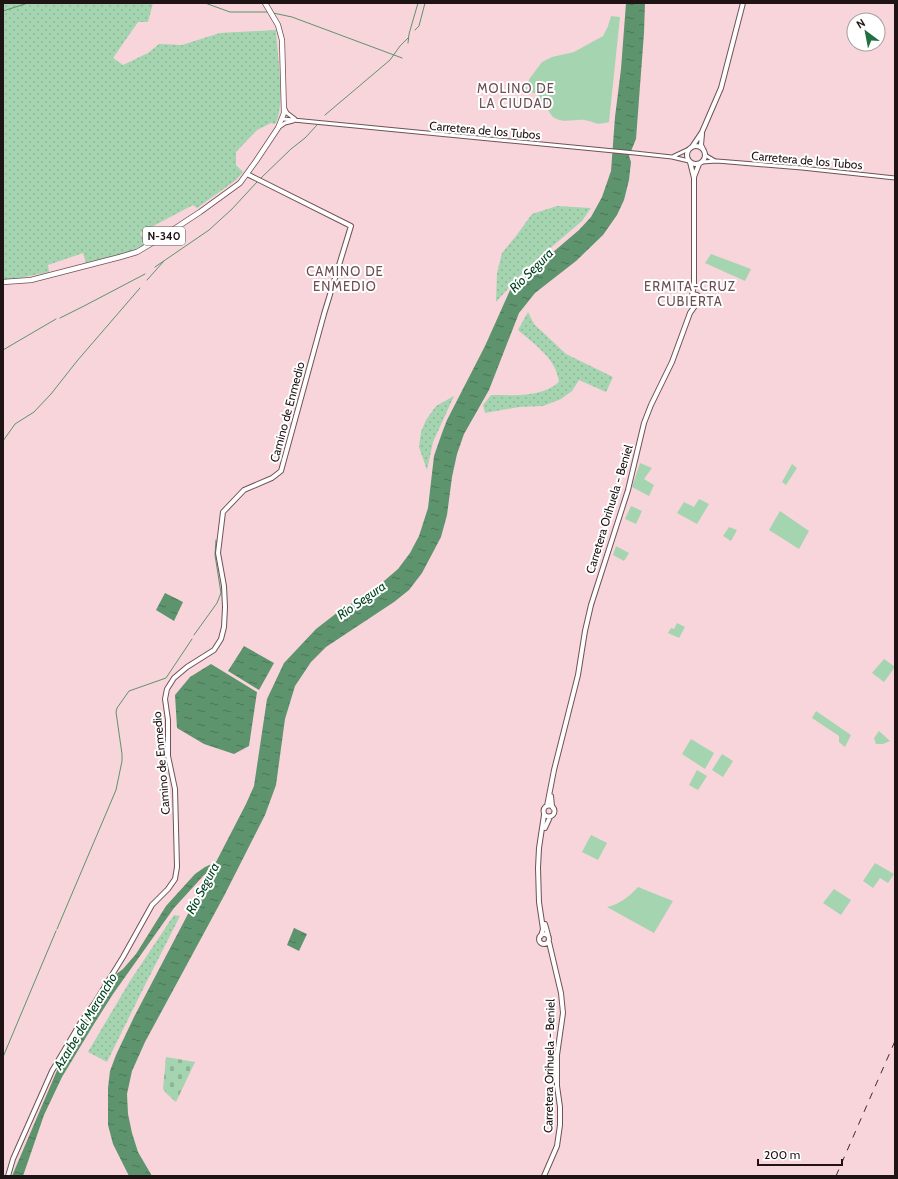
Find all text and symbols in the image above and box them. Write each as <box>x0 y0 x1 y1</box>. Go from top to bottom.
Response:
north arrow <box>846 12 886 52</box>
text: N <box>854 16 868 32</box>
district label: MOLINO DE LA CIUDAD <box>477 80 555 111</box>
street label: Carretera de los Tubos <box>429 118 541 142</box>
street label: Carretera de los Tubos <box>751 148 863 172</box>
road number: N-340 <box>143 227 185 245</box>
water label: Río Segura <box>506 245 556 295</box>
district label: CAMINO DE ENMEDIO <box>306 263 384 294</box>
district label: ERMITA-CRUZ CUBIERTA <box>644 278 736 309</box>
street label: Camino de Enmedio <box>266 360 308 464</box>
street label: Carretera Orihuela - Beniel <box>582 443 636 575</box>
water label: Río Segura <box>334 577 388 623</box>
street label: Camino de Enmedio <box>149 710 173 815</box>
water label: Río Segura <box>182 860 222 916</box>
water label: Azarbe del Merancho <box>49 970 120 1073</box>
street label: Carretera Orihuela - Beniel <box>540 999 558 1133</box>
scale bar <box>758 1141 842 1167</box>
text: 200 m <box>764 1147 800 1162</box>

